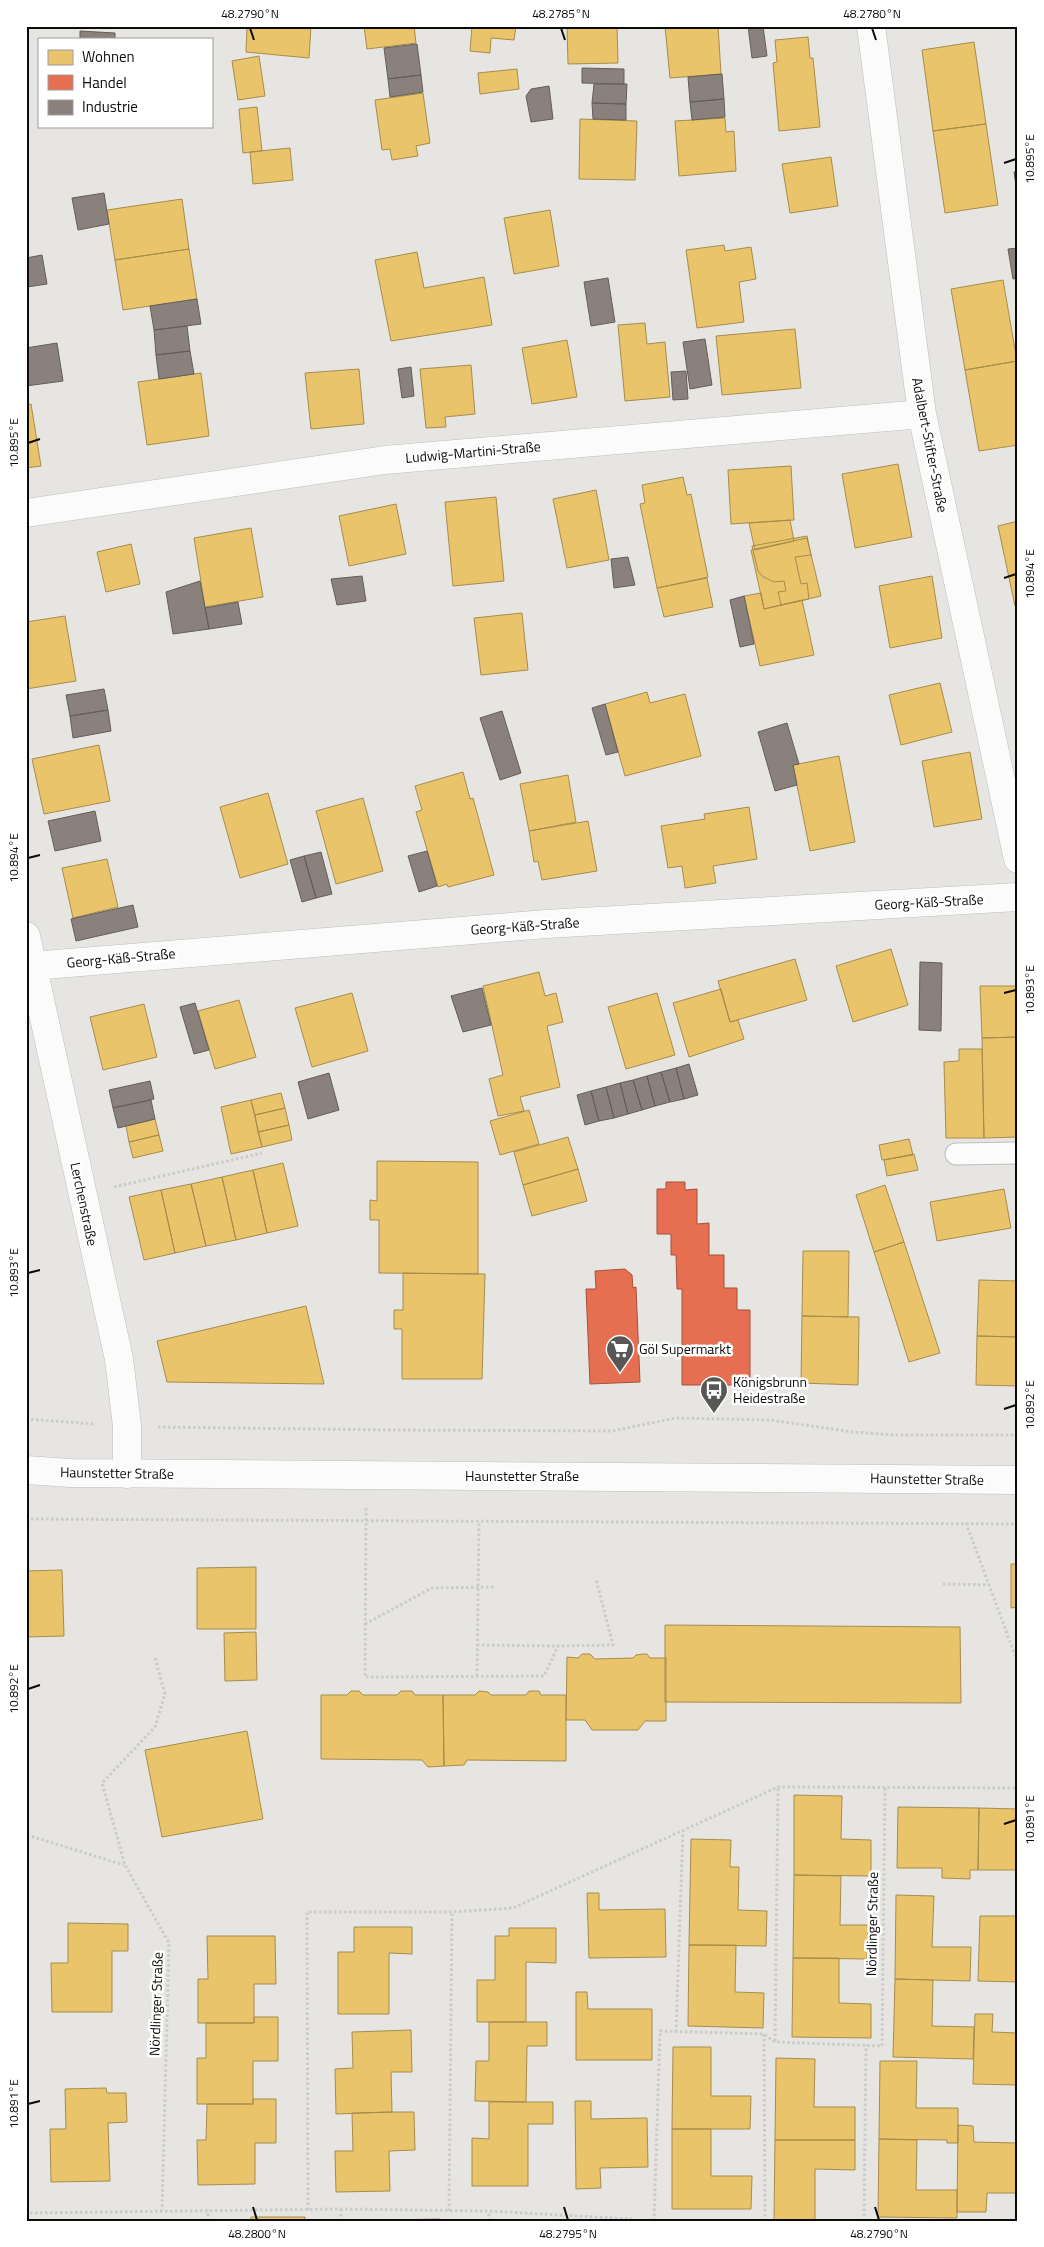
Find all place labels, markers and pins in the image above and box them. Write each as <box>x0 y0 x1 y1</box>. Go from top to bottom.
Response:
supermarket icon: Göl Supermarkt <box>605 1334 635 1373</box>
place label: Göl Supermarkt <box>639 1338 731 1359</box>
place label: Königsbrunn Heidestraße <box>733 1371 807 1408</box>
bus stop icon: Königsbrunn Heidestraße <box>699 1375 729 1414</box>

